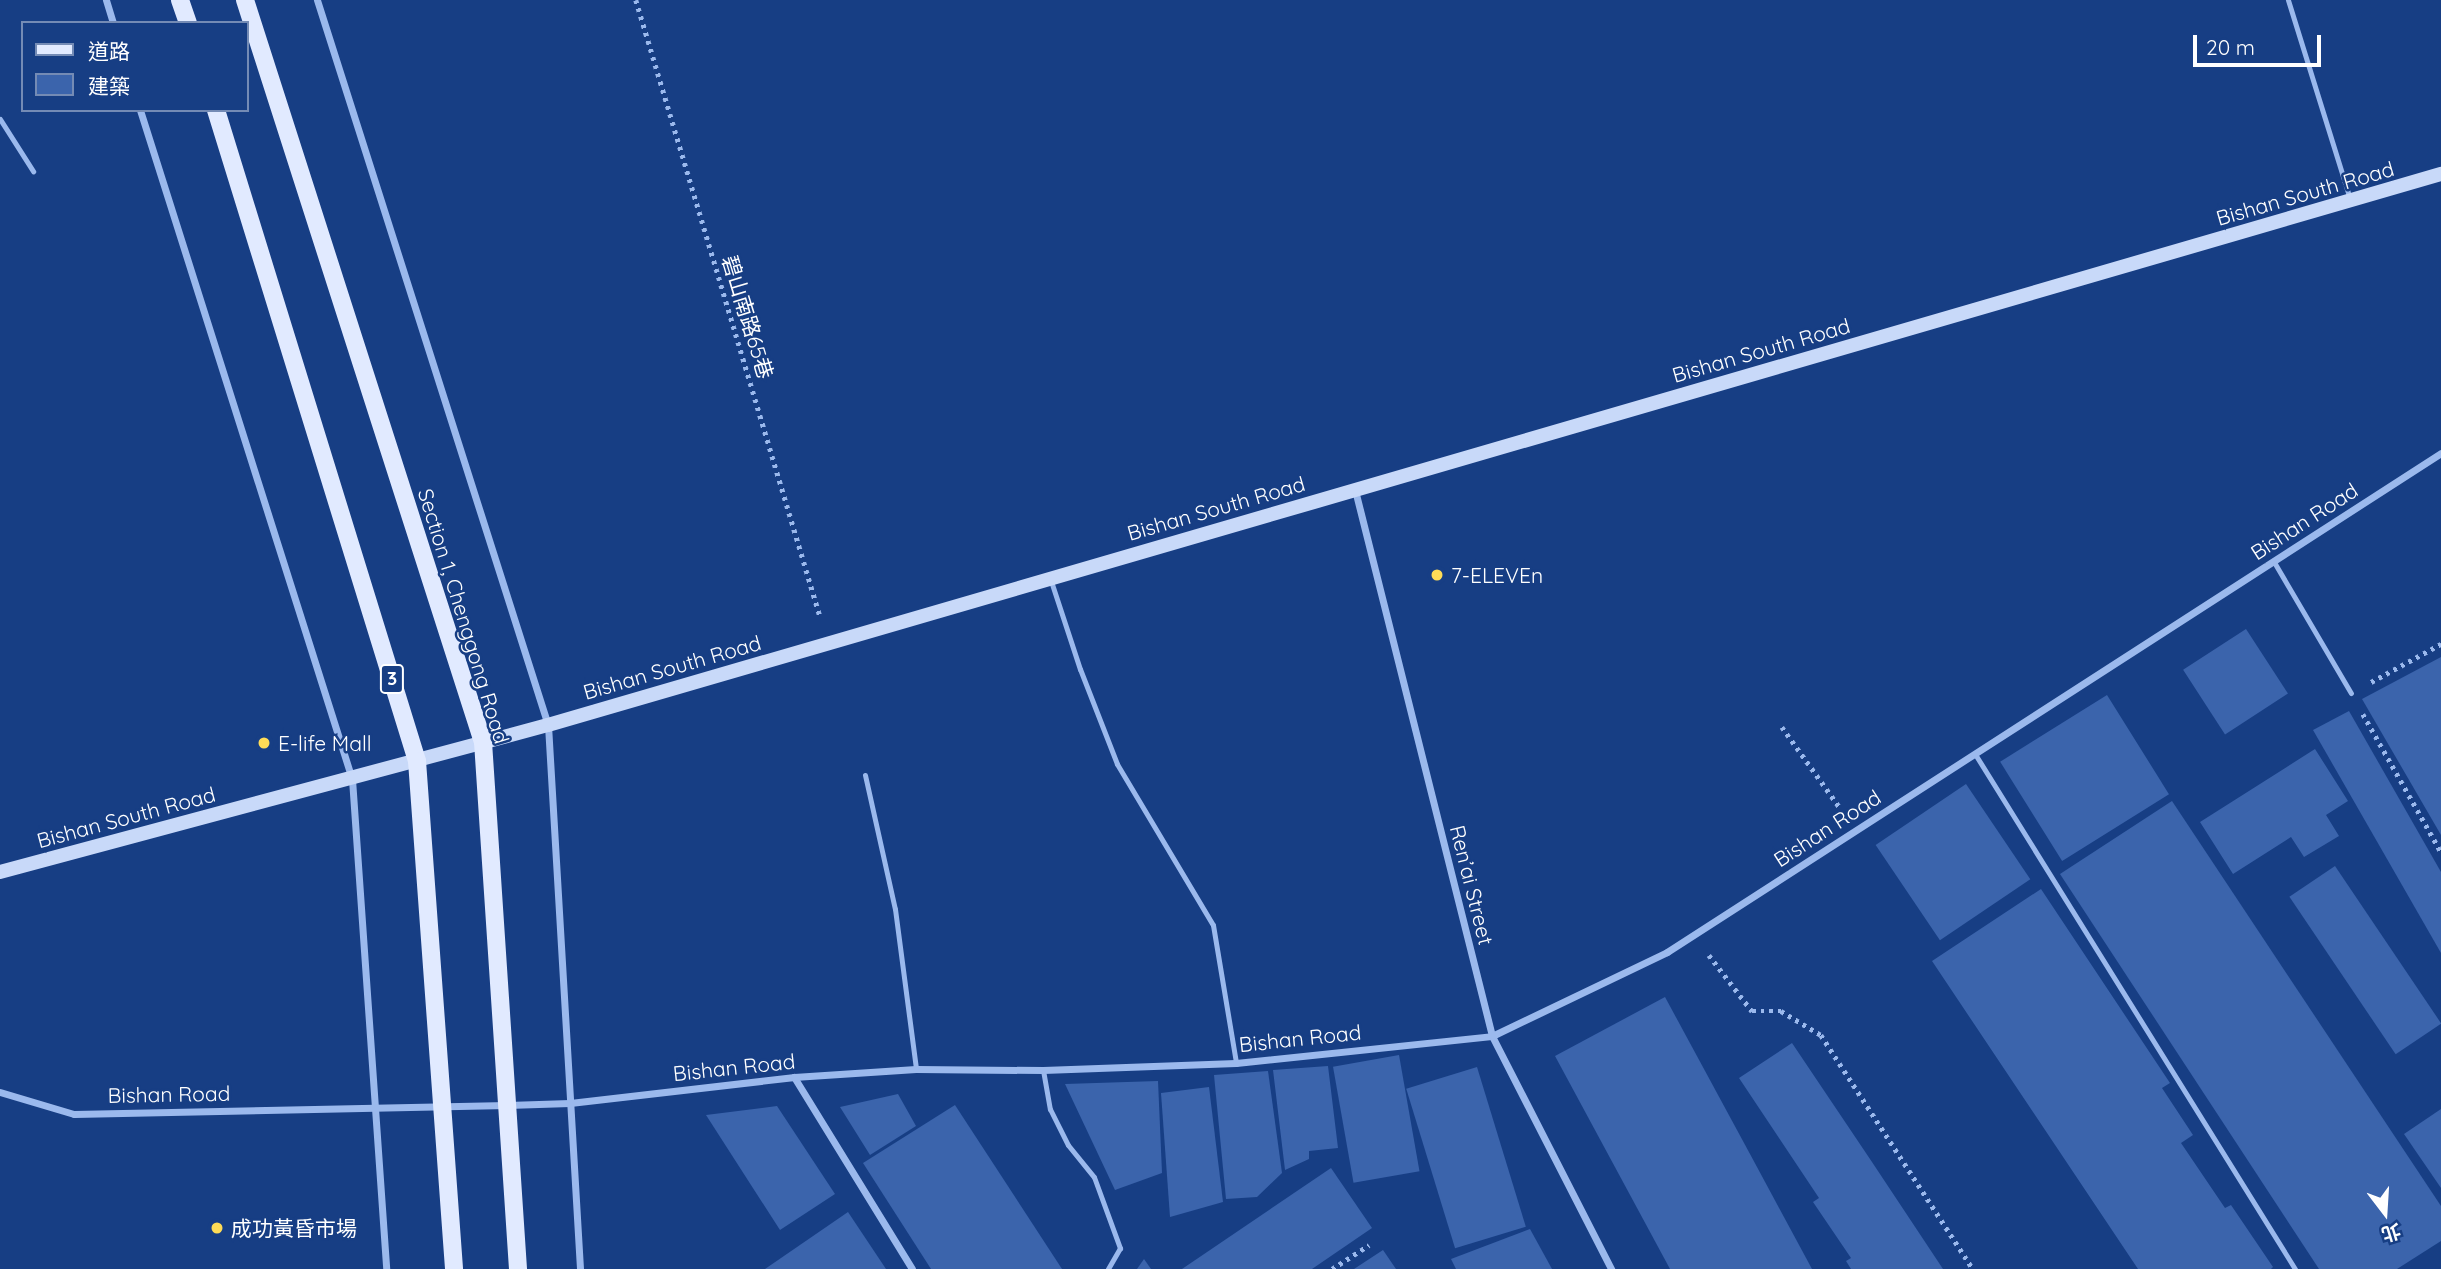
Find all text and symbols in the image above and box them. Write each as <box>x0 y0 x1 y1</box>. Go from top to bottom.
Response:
legend <box>21 21 248 112</box>
scale bar <box>2196 21 2324 65</box>
text: 20 m <box>2206 34 2255 60</box>
text: 道路 <box>88 38 130 64</box>
text: 建築 <box>88 73 130 99</box>
street label: Bishan South Road <box>2213 156 2397 230</box>
street label: 碧山南路65巷 <box>717 252 779 382</box>
street label: Bishan South Road <box>1669 313 1853 387</box>
street label: Bishan South Road <box>1124 471 1308 545</box>
street label: Bishan Road <box>2246 477 2362 565</box>
street label: Section 1, Chenggong Road <box>413 485 515 747</box>
place label: 7-ELEVEn <box>1451 562 1543 588</box>
marker: 7-ELEVEn <box>1429 567 1445 583</box>
street label: Bishan South Road <box>580 630 764 704</box>
road number: 3 <box>380 664 404 694</box>
place label: E-life Mall <box>278 730 372 756</box>
marker: E-life Mall <box>256 735 272 751</box>
street label: Bishan South Road <box>34 781 218 853</box>
street label: Bishan Road <box>1769 784 1885 872</box>
street label: Ren’ai Street <box>1445 823 1499 947</box>
street label: Bishan Road <box>1238 1019 1362 1057</box>
street label: Bishan Road <box>672 1048 796 1086</box>
street label: Bishan Road <box>107 1080 231 1108</box>
north arrow <box>2350 1178 2420 1248</box>
place label: 成功黃昏市場 <box>231 1215 357 1241</box>
text: 北 <box>2379 1219 2404 1247</box>
marker: 成功黃昏市場 <box>209 1220 225 1236</box>

